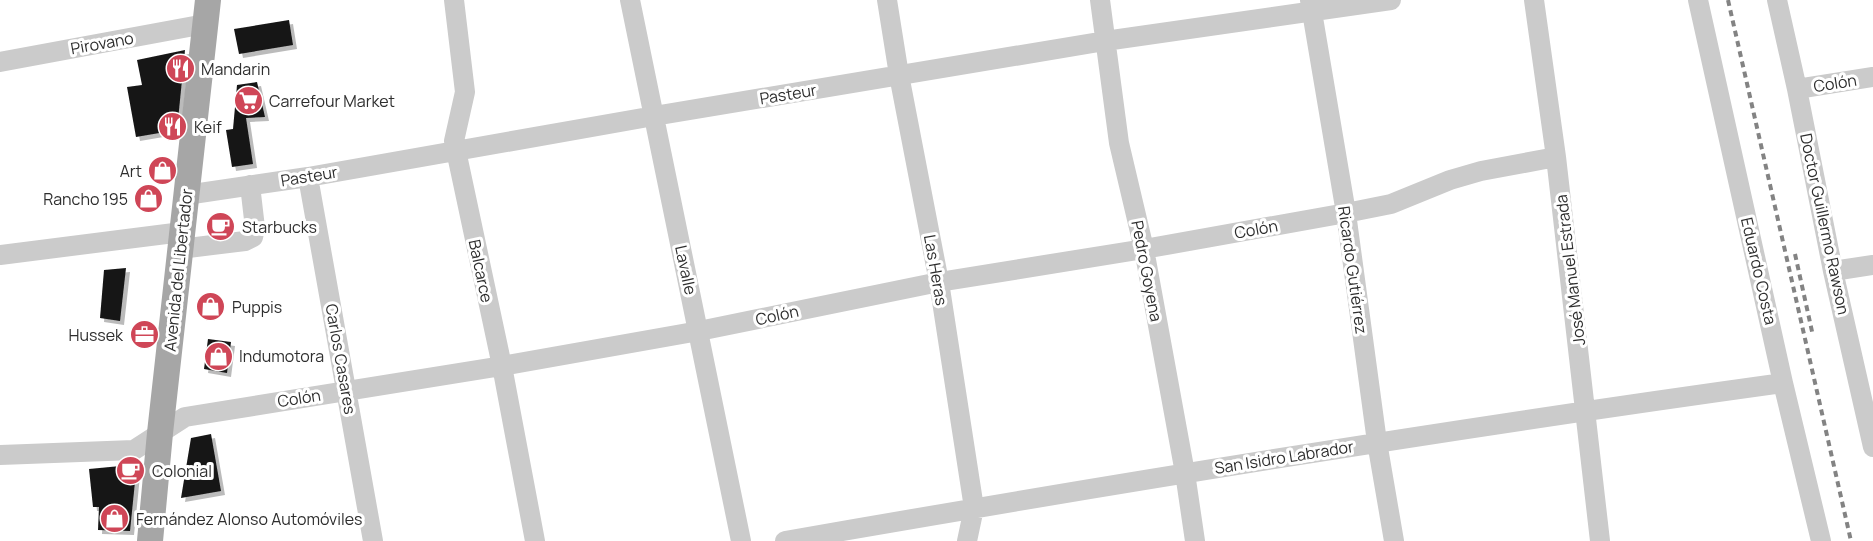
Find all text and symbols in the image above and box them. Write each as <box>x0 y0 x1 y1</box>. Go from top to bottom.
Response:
street label: Pirovano <box>69 27 135 59</box>
restaurant icon: Mandarin <box>164 53 196 85</box>
place label: Mandarin <box>201 58 270 80</box>
street label: Colón <box>1812 69 1858 97</box>
street label: Pasteur <box>758 79 818 109</box>
supermarket icon: Carrefour Market <box>232 85 264 117</box>
place label: Carrefour Market <box>269 90 395 112</box>
restaurant icon: Keif <box>157 111 189 143</box>
place label: Keif <box>194 116 222 138</box>
street label: Doctor Guillermo Rawson <box>1795 131 1855 317</box>
shop icon: Art <box>147 155 179 187</box>
place label: Art <box>120 160 142 182</box>
street label: Pasteur <box>279 161 339 191</box>
shop icon: Rancho 195 <box>133 183 165 215</box>
street label: Avenida del Libertador <box>159 187 198 352</box>
place label: Rancho 195 <box>43 188 128 210</box>
street label: José Manuel Estrada <box>1550 193 1590 347</box>
street label: Ricardo Gutiérrez <box>1333 205 1373 335</box>
cafe icon: Starbucks <box>205 211 237 243</box>
street label: Colón <box>1233 214 1279 244</box>
street label: Eduardo Costa <box>1736 215 1782 327</box>
place label: Starbucks <box>242 216 317 238</box>
street label: Pedro Goyena <box>1126 218 1168 324</box>
street label: Las Heras <box>919 233 953 307</box>
street label: Balcarce <box>464 238 498 304</box>
street label: Lavalle <box>670 243 702 297</box>
shop icon: Puppis <box>195 291 227 323</box>
place label: Puppis <box>232 296 282 318</box>
street label: Colón <box>753 300 801 330</box>
street label: Carlos Casares <box>320 302 362 416</box>
office icon: Hussek <box>128 319 160 351</box>
place label: Hussek <box>68 324 124 346</box>
shop icon: Indumotora <box>202 340 234 372</box>
place label: Indumotora <box>239 345 324 367</box>
street label: Colón <box>276 384 322 412</box>
street label: San Isidro Labrador <box>1213 435 1355 479</box>
cafe icon: Colonial <box>115 455 147 487</box>
place label: Colonial <box>152 460 212 482</box>
shop icon: Fernández Alonso Automóviles <box>99 503 131 535</box>
place label: Fernández Alonso Automóviles <box>136 508 362 530</box>

